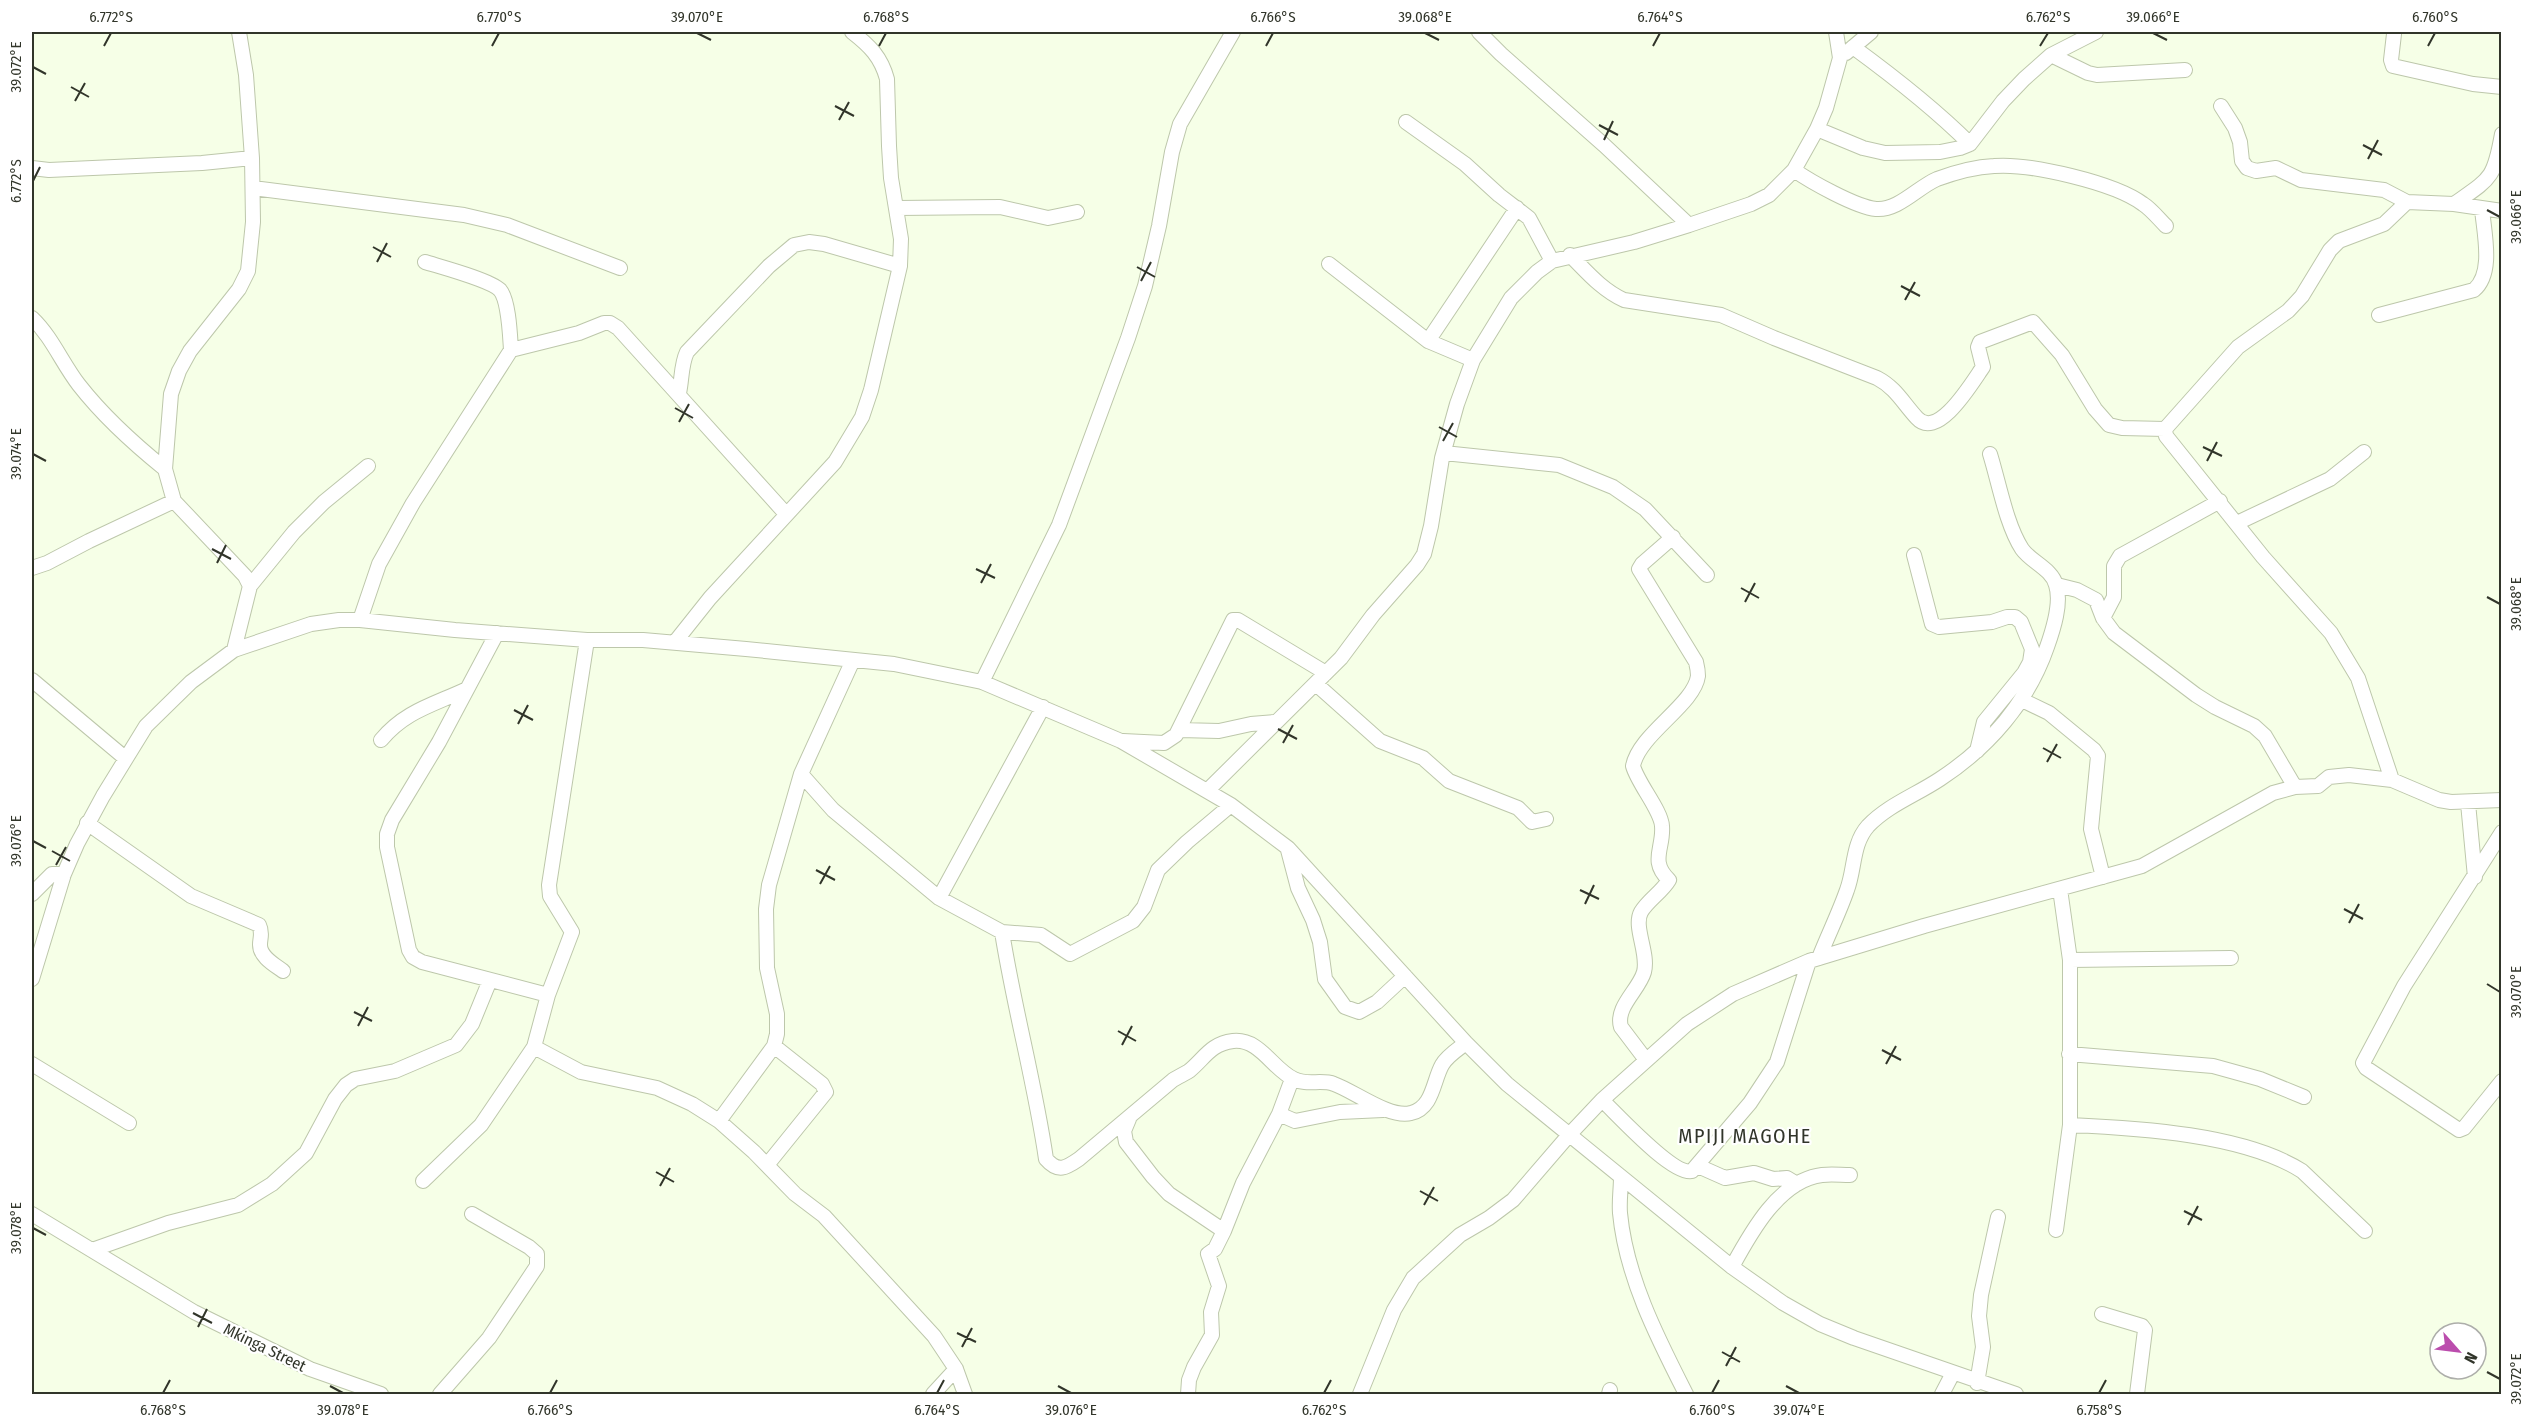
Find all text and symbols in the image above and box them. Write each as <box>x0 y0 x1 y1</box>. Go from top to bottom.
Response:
text: 6.772°S <box>89 8 133 26</box>
text: 6.770°S <box>477 8 521 26</box>
text: 39.070°E <box>671 8 723 26</box>
text: 6.768°S <box>863 8 909 26</box>
text: 6.766°S <box>1250 8 1296 26</box>
text: 39.068°E <box>1398 8 1452 26</box>
text: 6.764°S <box>1637 8 1683 26</box>
text: 6.762°S <box>2026 8 2070 26</box>
text: 39.066°E <box>2126 8 2180 26</box>
text: 6.760°S <box>2412 8 2458 26</box>
text: 39.072°E <box>7 41 25 93</box>
text: 6.772°S <box>7 159 25 203</box>
text: 39.066°E <box>2507 190 2525 244</box>
text: 39.074°E <box>7 428 25 480</box>
text: 39.068°E <box>2507 577 2525 631</box>
text: 39.076°E <box>7 815 25 867</box>
text: 39.070°E <box>2507 966 2525 1018</box>
district label: MPIJI MAGOHE <box>1678 1124 1812 1148</box>
text: 39.078°E <box>7 1202 25 1254</box>
street label: Mkinga Street <box>220 1319 310 1376</box>
north arrow <box>2428 1321 2488 1381</box>
text: N <box>2460 1349 2481 1367</box>
text: 39.072°E <box>2507 1353 2525 1405</box>
text: 6.768°S <box>140 1401 186 1419</box>
text: 39.078°E <box>317 1401 369 1419</box>
text: 6.766°S <box>527 1401 573 1419</box>
text: 6.764°S <box>914 1401 960 1419</box>
text: 39.076°E <box>1045 1401 1097 1419</box>
text: 6.762°S <box>1302 1401 1346 1419</box>
text: 6.760°S <box>1689 1401 1735 1419</box>
text: 39.074°E <box>1773 1401 1825 1419</box>
text: 6.758°S <box>2076 1401 2122 1419</box>

